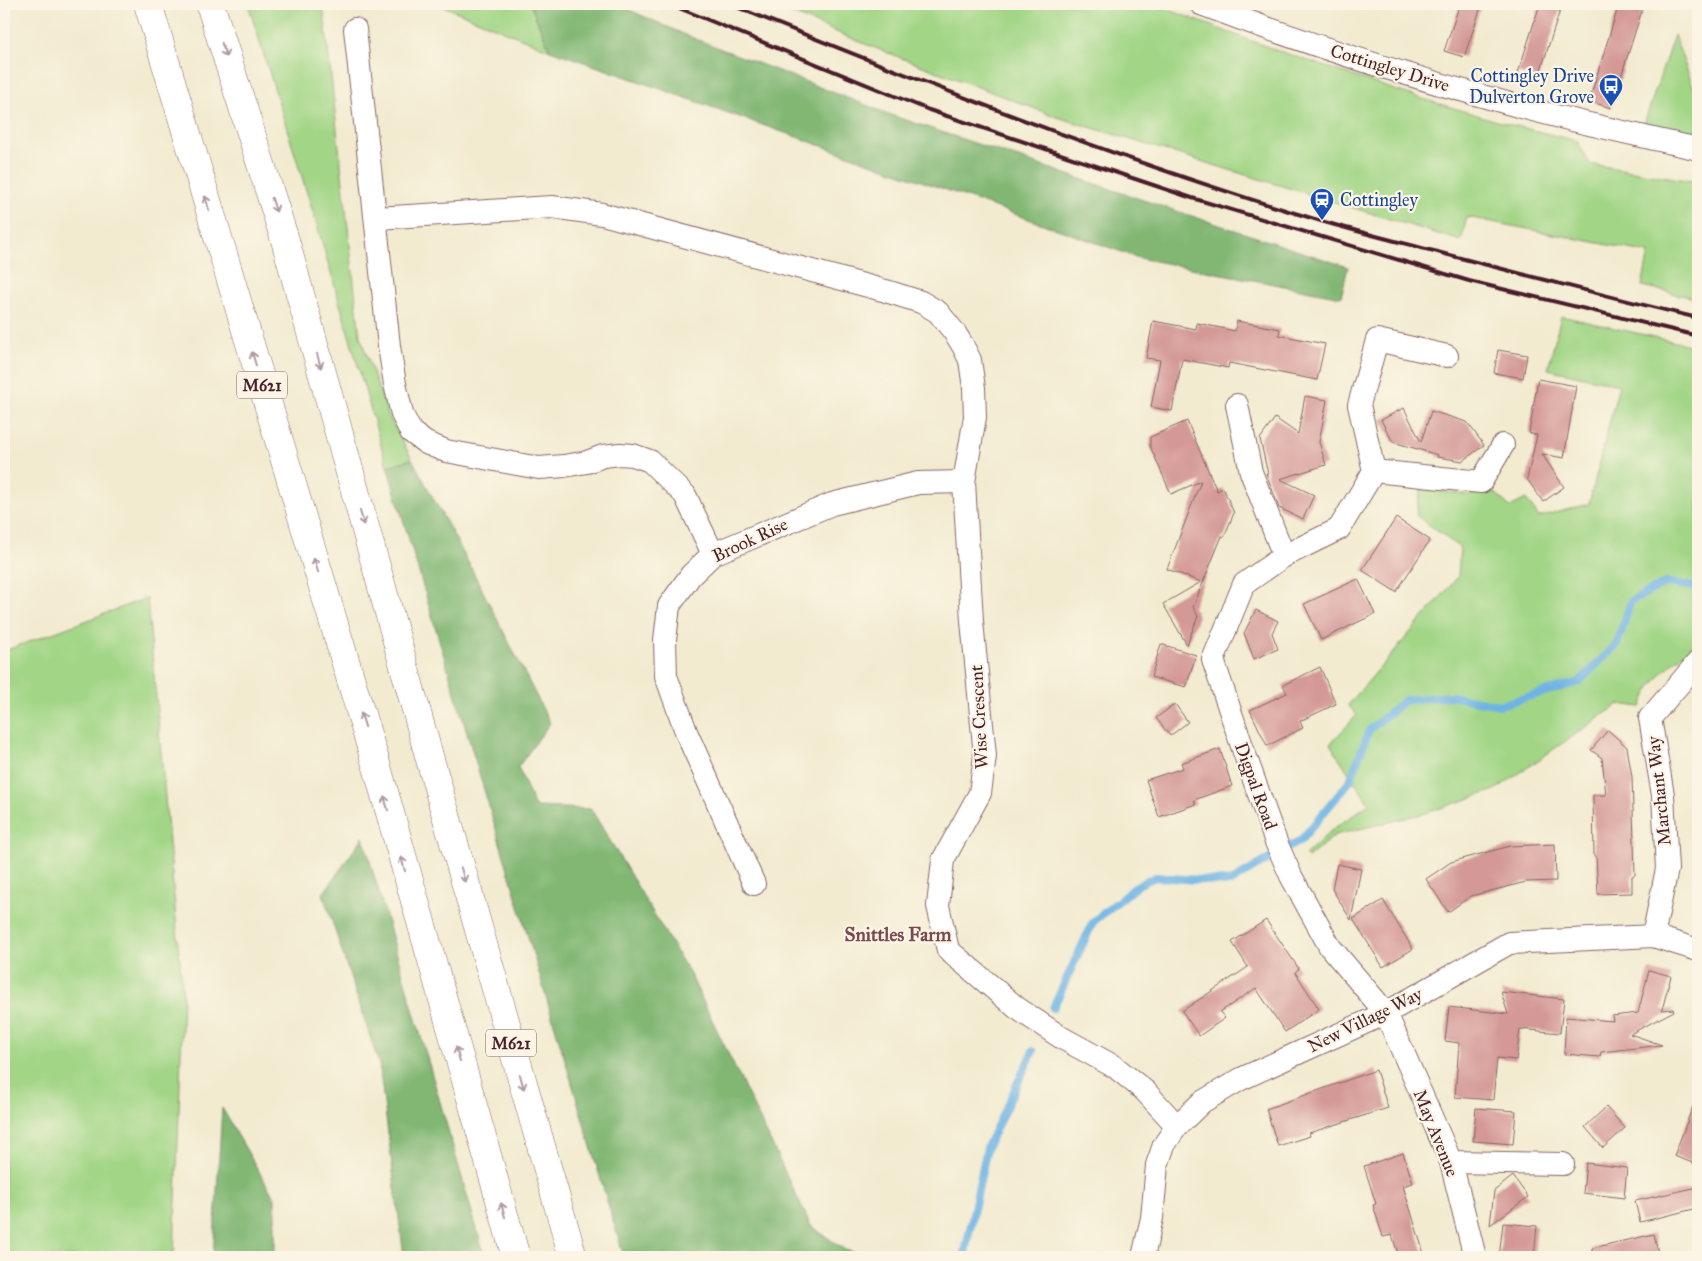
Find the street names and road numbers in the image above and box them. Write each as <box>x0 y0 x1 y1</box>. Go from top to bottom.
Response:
street label: Cottingley Drive <box>1327 39 1452 98</box>
road number: M621 <box>237 372 287 398</box>
street label: Brook Rise <box>709 513 791 567</box>
street label: Wise Crescent <box>965 664 993 770</box>
street label: Marchant Way <box>1642 735 1676 847</box>
street label: Digpal Road <box>1229 739 1282 833</box>
street label: New Village Way <box>1304 983 1427 1058</box>
road number: M621 <box>486 1030 536 1056</box>
street label: May Avenue <box>1409 1086 1463 1180</box>

